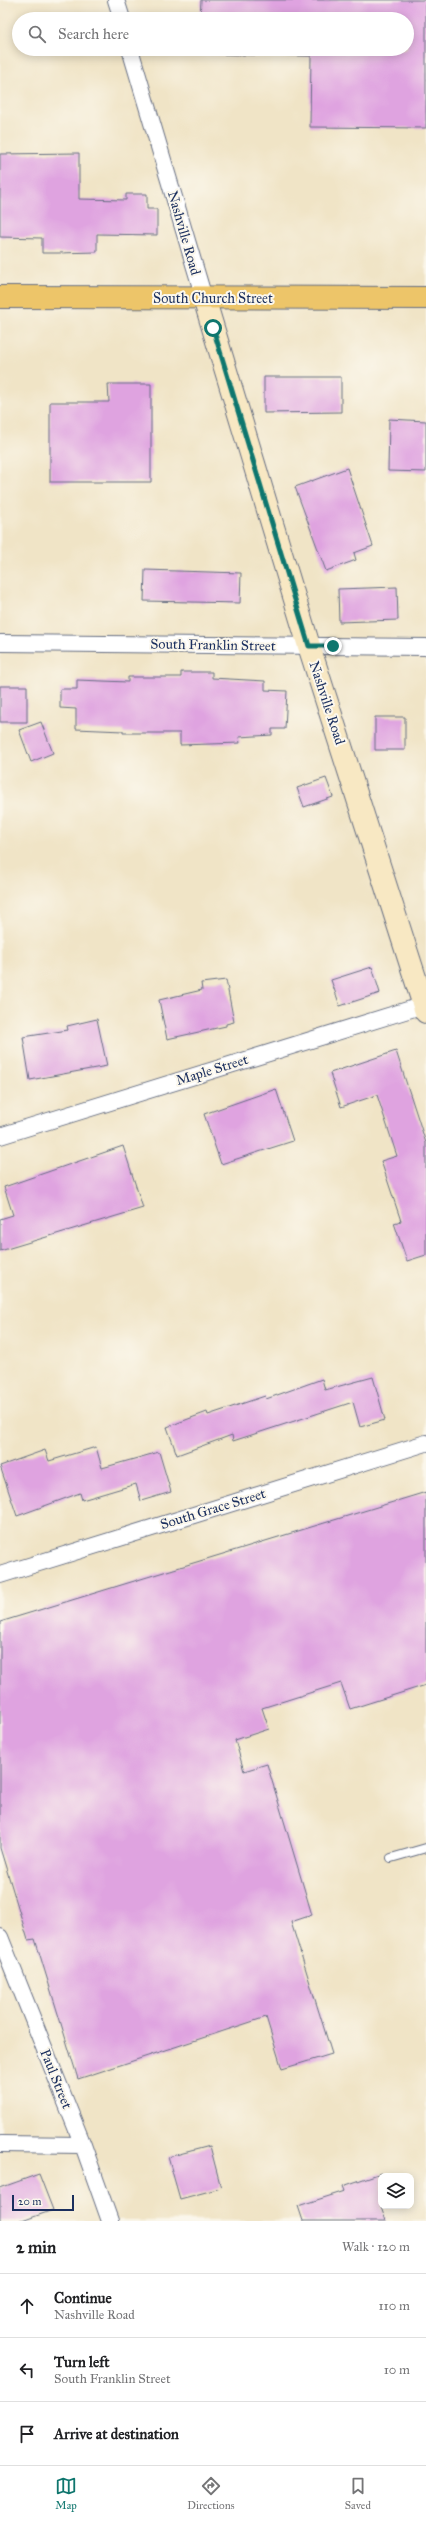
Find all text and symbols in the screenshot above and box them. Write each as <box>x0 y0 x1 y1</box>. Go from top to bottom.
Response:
search box <box>12 12 414 56</box>
icon: search <box>26 23 48 45</box>
text: Search here <box>58 25 129 43</box>
street label: Nashville Road <box>164 189 204 277</box>
street label: South Church Street <box>153 290 273 307</box>
route start <box>204 319 222 337</box>
street label: South Franklin Street <box>150 635 276 655</box>
route end <box>324 637 342 655</box>
street label: Nashville Road <box>305 659 349 747</box>
street label: Maple Street <box>174 1051 250 1089</box>
street label: South Grace Street <box>158 1485 268 1533</box>
street label: Paul Street <box>36 2047 76 2111</box>
map controls <box>378 2173 414 2209</box>
button: layers <box>378 2173 414 2209</box>
scale bar <box>12 2193 74 2212</box>
text: 20 m <box>18 2195 41 2208</box>
text: 2 min <box>16 2237 56 2258</box>
text: Walk · 120 m <box>342 2239 410 2255</box>
text: Continue <box>54 2289 112 2307</box>
icon: ahead <box>16 2295 38 2317</box>
text: 110 m <box>378 2298 410 2314</box>
text: Nashville Road <box>54 2307 135 2323</box>
text: Turn left <box>54 2353 110 2371</box>
icon: left <box>16 2359 38 2381</box>
text: 10 m <box>384 2362 410 2378</box>
text: South Franklin Street <box>54 2371 171 2387</box>
icon: arrive <box>16 2423 38 2445</box>
text: Arrive at destination <box>54 2425 179 2443</box>
tab: Map <box>55 2475 77 2512</box>
tab: Directions <box>187 2475 235 2512</box>
tab: Saved <box>345 2475 371 2512</box>

